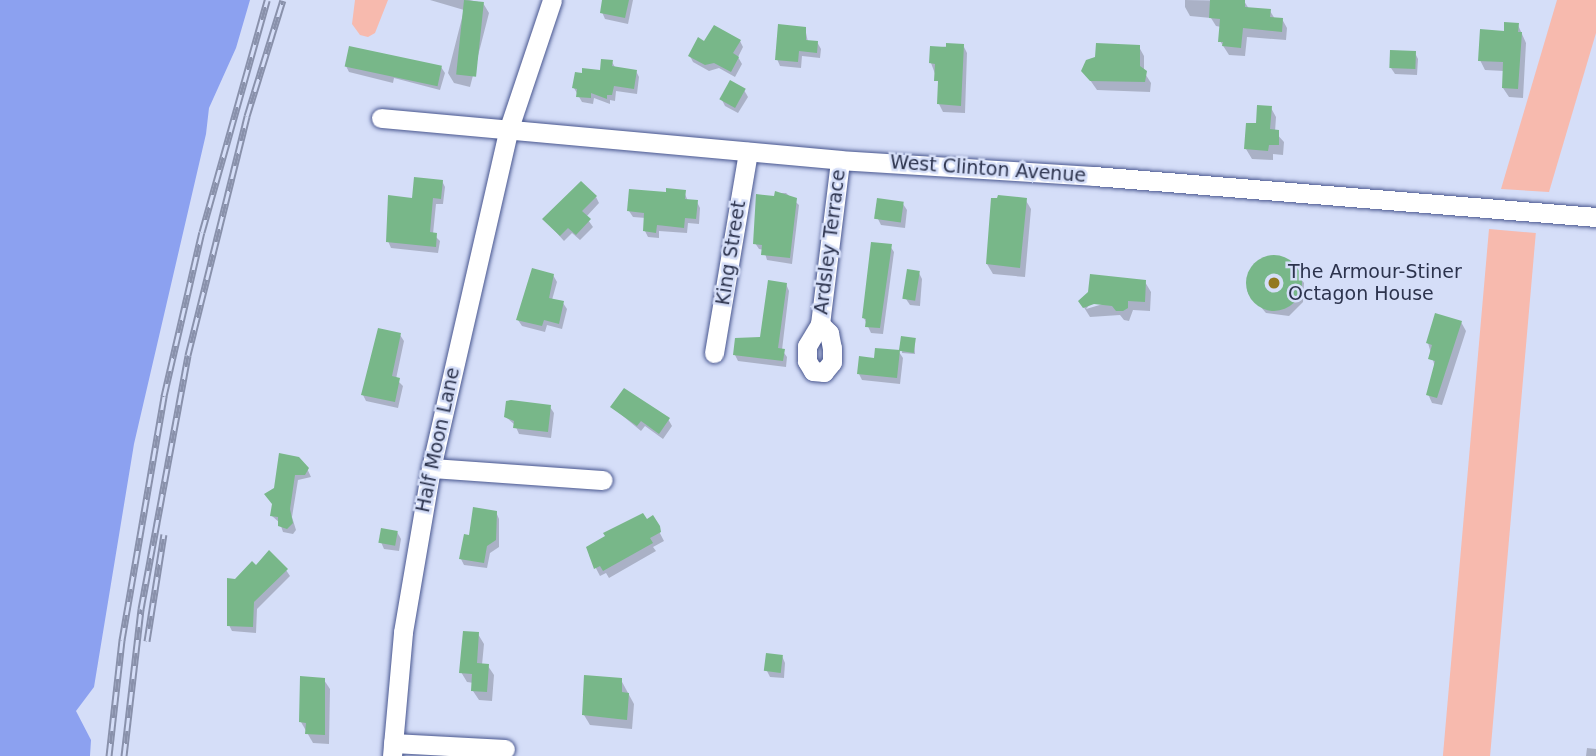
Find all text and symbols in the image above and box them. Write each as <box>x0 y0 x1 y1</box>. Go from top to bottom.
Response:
street label: West Clinton Avenue <box>889 151 1087 187</box>
street label: Ardsley Terrace <box>810 168 850 316</box>
street label: King Street <box>711 199 751 307</box>
place label: The Armour-Stiner Octagon House <box>1288 261 1462 305</box>
marker: The Armour-Stiner Octagon House <box>1266 275 1282 291</box>
street label: Half Moon Lane <box>412 365 464 515</box>

